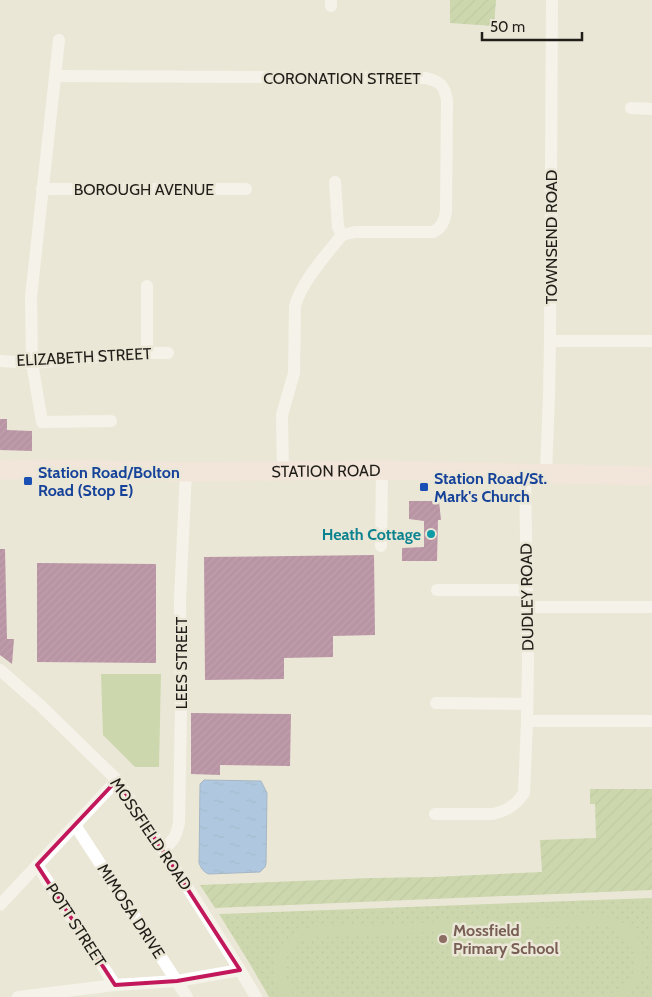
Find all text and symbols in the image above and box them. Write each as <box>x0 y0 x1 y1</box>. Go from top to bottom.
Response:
scale bar <box>482 10 582 42</box>
text: 50 m <box>490 18 525 36</box>
street label: CORONATION STREET <box>263 69 421 88</box>
street label: TOWNSEND ROAD <box>542 170 561 304</box>
street label: BOROUGH AVENUE <box>74 180 214 199</box>
street label: ELIZABETH STREET <box>16 344 152 370</box>
street label: STATION ROAD <box>271 461 381 481</box>
place label: Station Road/Bolton Road (Stop E) <box>38 463 180 500</box>
place label: Station Road/St. Mark's Church <box>434 469 547 506</box>
marker: Station Road/Bolton Road (Stop E) <box>22 475 34 487</box>
marker: Station Road/St. Mark's Church <box>418 481 430 493</box>
place label: Heath Cottage <box>322 525 421 544</box>
marker: Heath Cottage <box>425 528 437 540</box>
street label: DUDLEY ROAD <box>517 543 537 651</box>
street label: LEES STREET <box>172 616 191 709</box>
street label: MOSSFIELD ROAD <box>106 774 196 894</box>
street label: MIMOSA DRIVE <box>93 860 169 962</box>
street label: POTT STREET <box>42 880 110 971</box>
place label: Mossfield Primary School <box>453 921 559 958</box>
marker: Mossfield Primary School <box>437 933 449 945</box>

